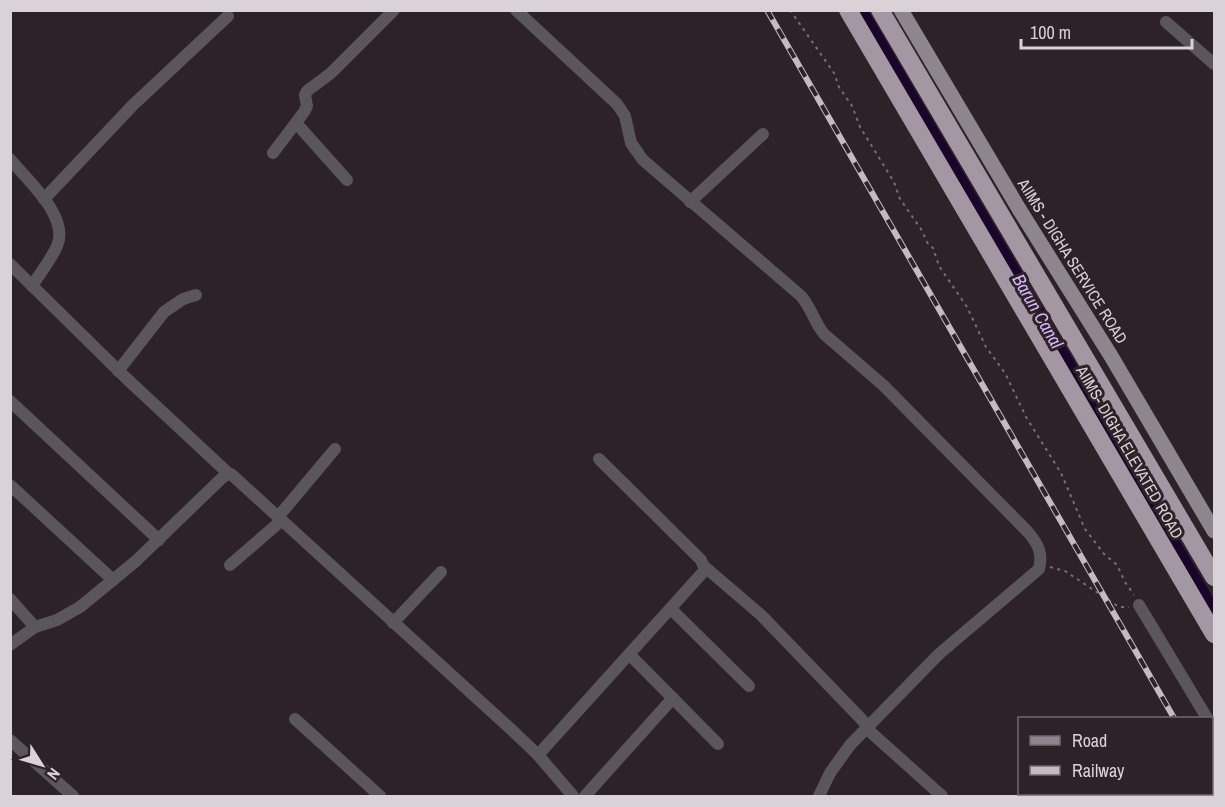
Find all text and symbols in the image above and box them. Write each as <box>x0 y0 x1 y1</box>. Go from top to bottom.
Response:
scale bar <box>1021 12 1192 50</box>
text: 100 m <box>1030 20 1071 45</box>
street label: AIIMS - DIGHA SERVICE ROAD <box>1013 173 1133 348</box>
water label: Barun Canal <box>1007 269 1070 353</box>
street label: AIIMS- DIGHA ELEVATED ROAD <box>1071 361 1189 543</box>
legend <box>1018 717 1213 795</box>
text: Road <box>1072 728 1107 753</box>
north arrow <box>12 735 72 795</box>
text: Railway <box>1072 758 1125 783</box>
text: N <box>42 764 66 784</box>

